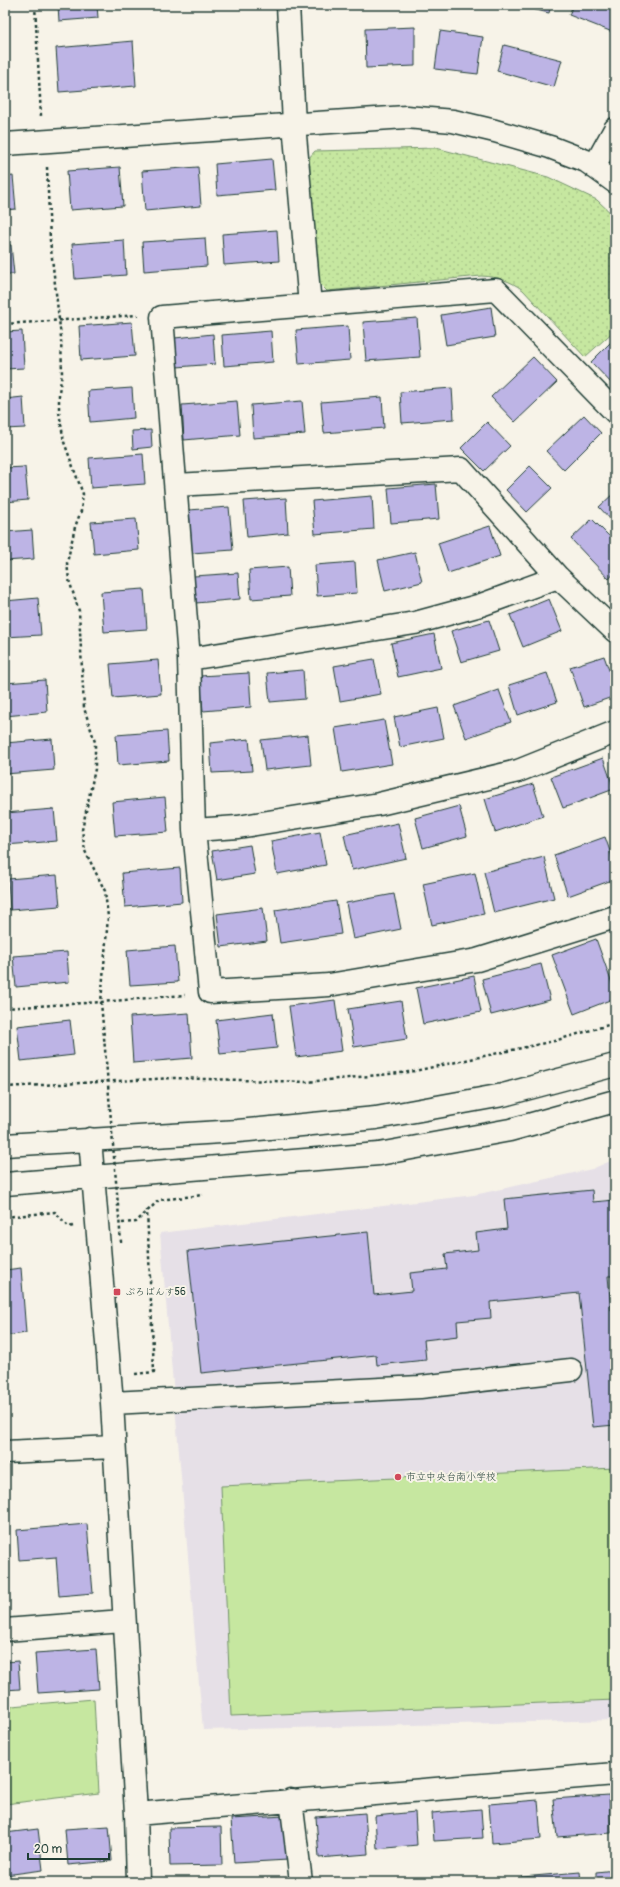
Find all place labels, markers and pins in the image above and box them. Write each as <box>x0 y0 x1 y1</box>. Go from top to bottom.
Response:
place label: ぷろばんす56 <box>125 1286 186 1298</box>
marker: ぷろばんす56 <box>112 1287 122 1297</box>
place label: 市立中央台南小学校 <box>406 1471 496 1483</box>
marker: 市立中央台南小学校 <box>393 1472 403 1482</box>

